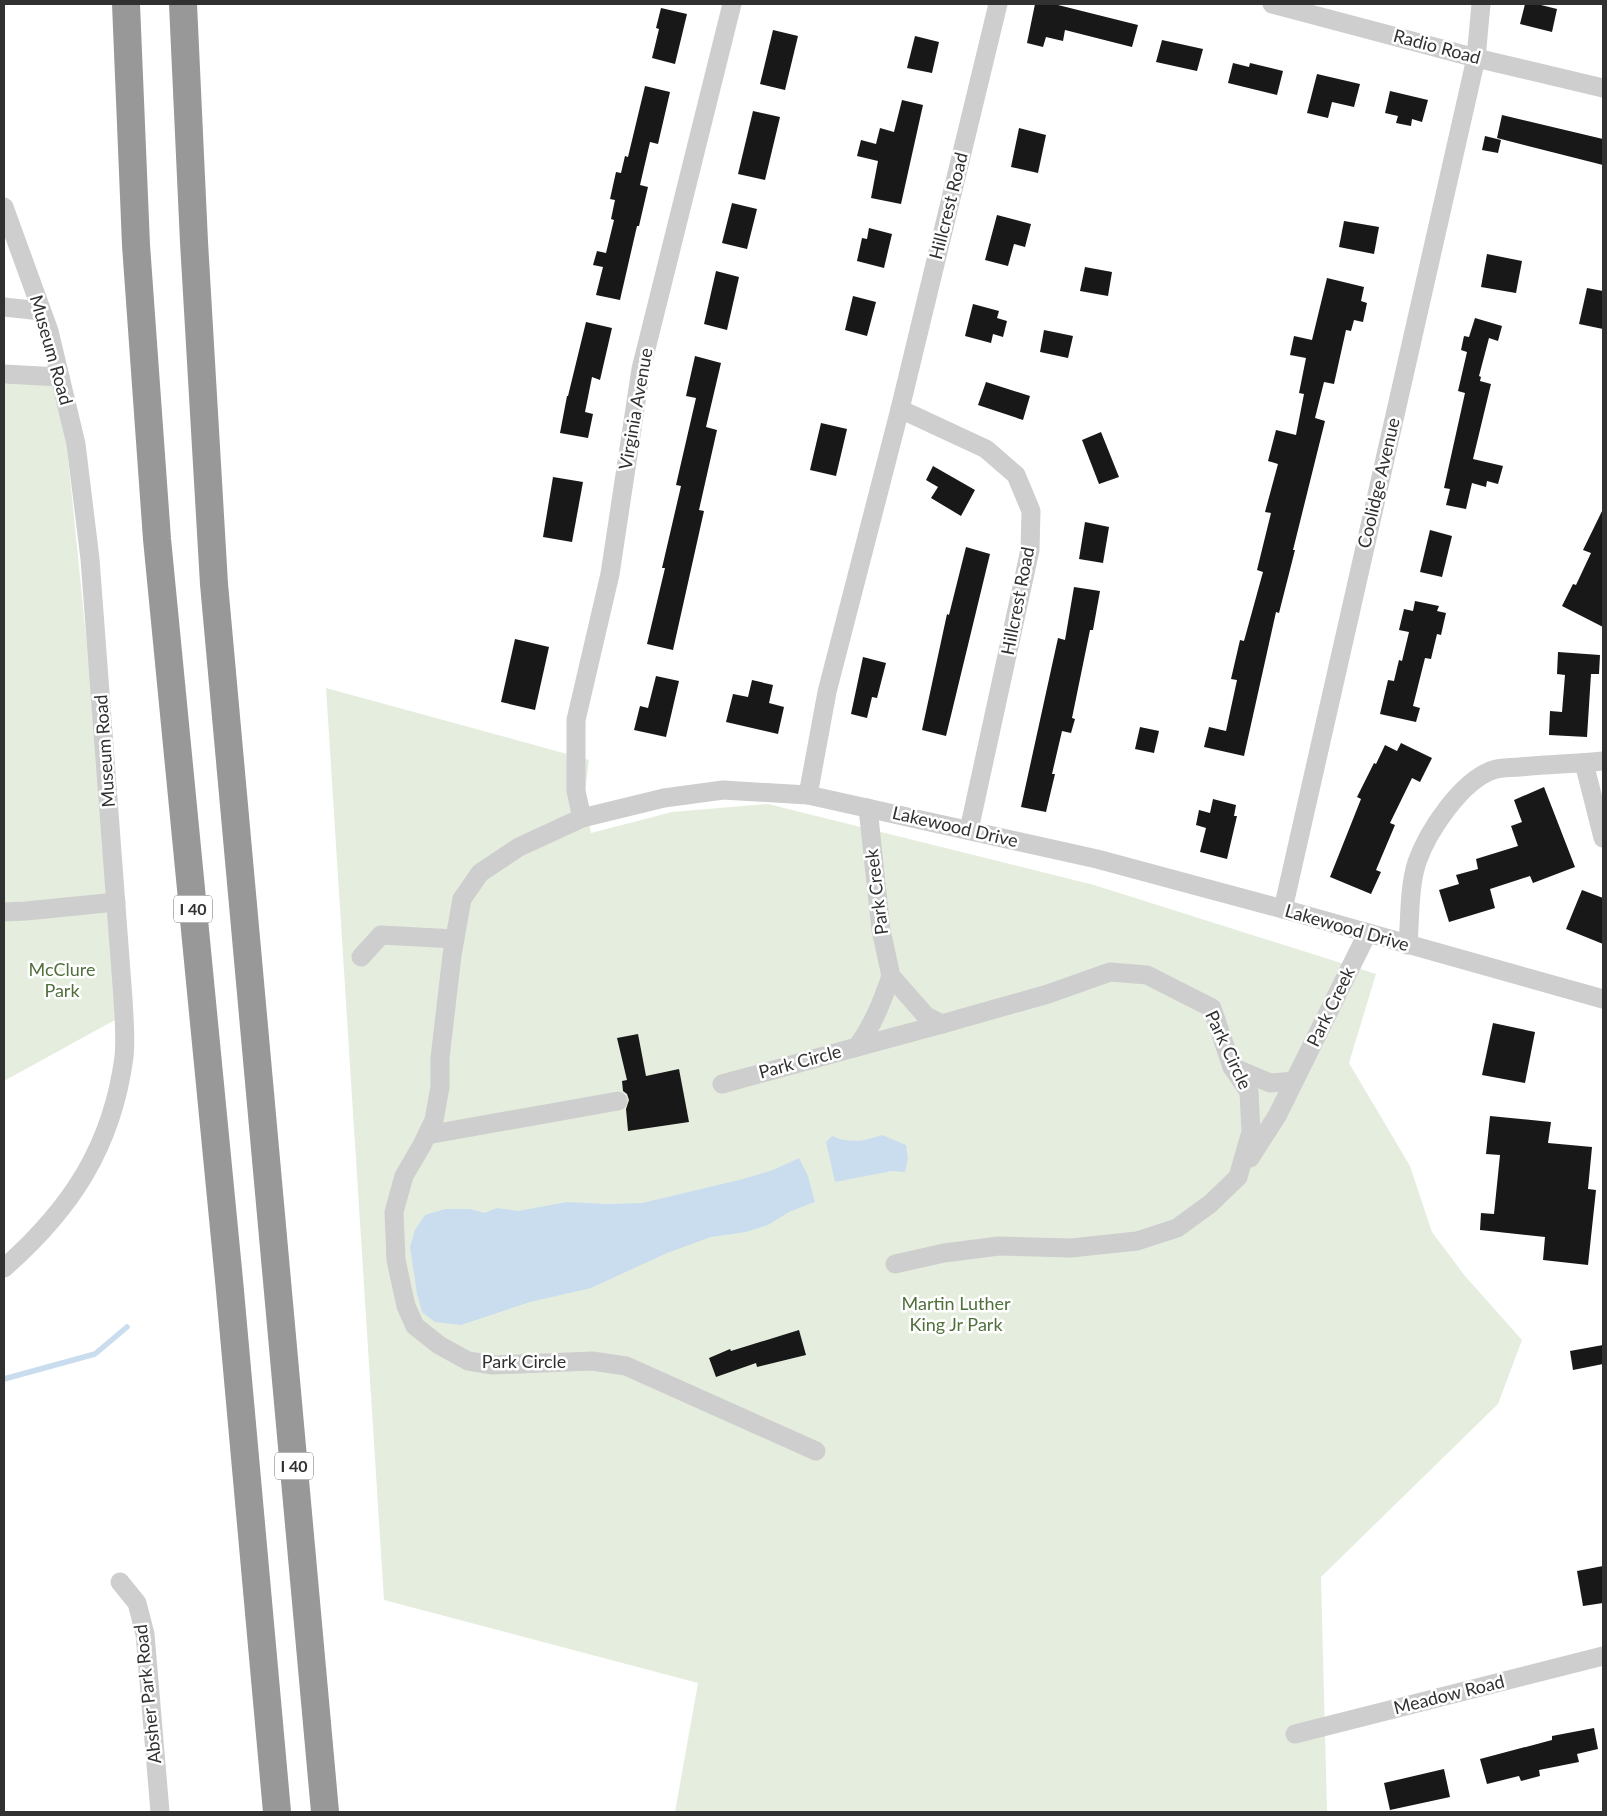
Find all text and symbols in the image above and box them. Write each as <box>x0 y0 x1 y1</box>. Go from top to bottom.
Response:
street label: Radio Road <box>1391 24 1483 68</box>
street label: Hillcrest Road <box>924 150 972 262</box>
street label: Museum Road <box>26 292 78 407</box>
street label: Virginia Avenue <box>613 346 657 472</box>
street label: Coolidge Avenue <box>1352 415 1404 550</box>
street label: Hillcrest Road <box>996 545 1038 657</box>
street label: Museum Road <box>89 694 119 808</box>
street label: Lakewood Drive <box>890 801 1020 851</box>
street label: Park Creek <box>860 847 892 936</box>
road number: I 40 <box>174 896 212 922</box>
street label: Lakewood Drive <box>1283 899 1412 955</box>
park label: McClure Park <box>29 958 95 1001</box>
street label: Park Creek <box>1301 962 1359 1050</box>
street label: Park Circle <box>1201 1007 1257 1093</box>
street label: Park Circle <box>756 1039 843 1083</box>
park label: Martin Luther King Jr Park <box>902 1292 1011 1335</box>
street label: Park Circle <box>482 1350 566 1372</box>
road number: I 40 <box>275 1452 313 1480</box>
street label: Absher Park Road <box>129 1623 165 1765</box>
street label: Meadow Road <box>1391 1670 1506 1718</box>

